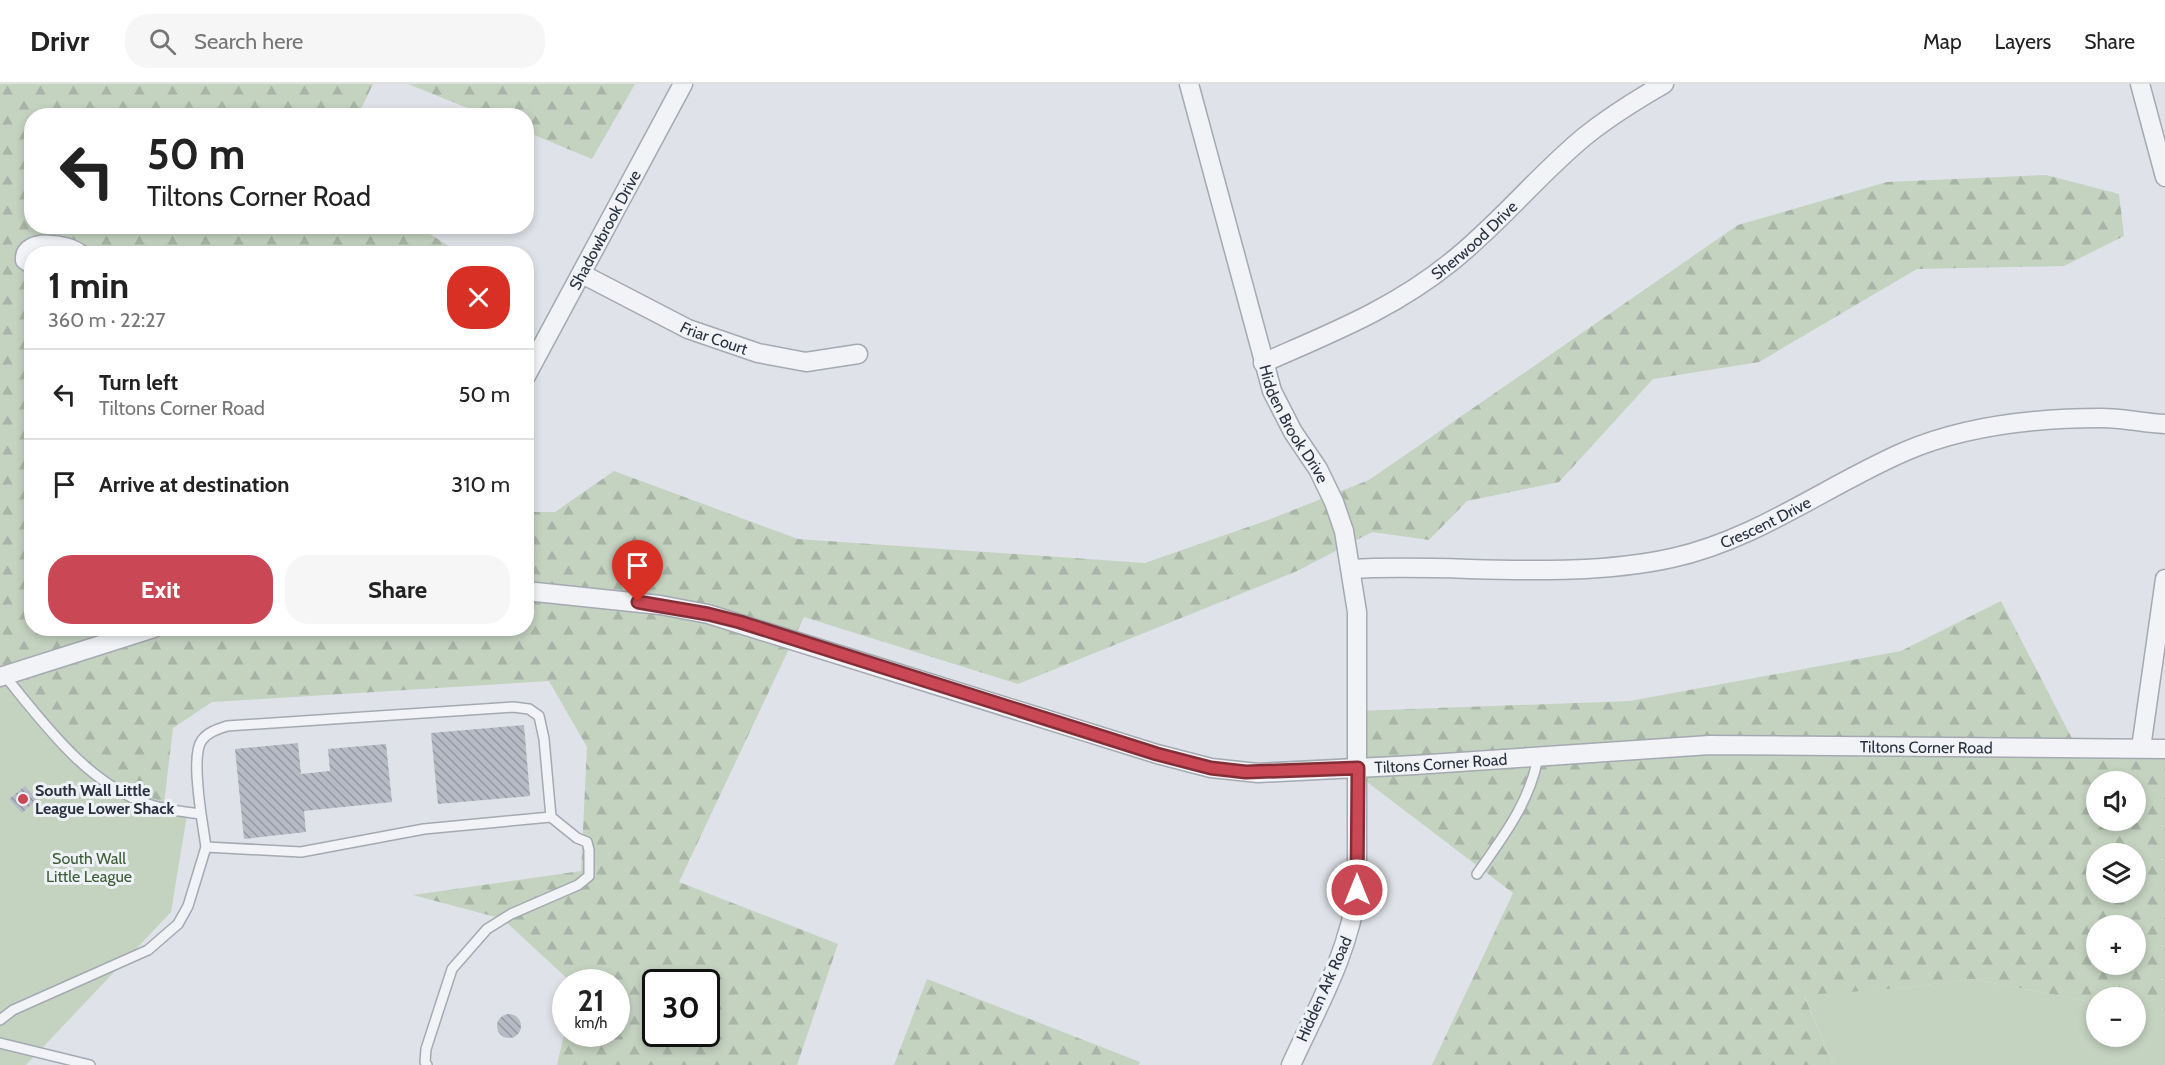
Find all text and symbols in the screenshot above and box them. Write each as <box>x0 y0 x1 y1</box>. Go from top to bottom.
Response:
search box <box>125 14 545 68</box>
text: Drivr <box>30 24 89 58</box>
icon: search <box>146 25 179 58</box>
text: Search here <box>194 28 303 55</box>
text: Map <box>1923 29 1962 54</box>
text: Layers <box>1995 29 2051 54</box>
text: Share <box>2084 29 2135 54</box>
text: 50 m <box>147 128 245 180</box>
icon: left <box>48 132 126 210</box>
street label: Shadowbrook Drive <box>565 167 644 293</box>
text: Tiltons Corner Road <box>147 180 371 213</box>
street label: Sherwood Drive <box>1427 197 1521 283</box>
text: 1 min <box>48 263 129 307</box>
button: close <box>447 266 510 329</box>
text: 360 m · 22:27 <box>48 308 166 332</box>
street label: Friar Court <box>677 317 751 358</box>
street label: Hidden Brook Drive <box>1256 363 1333 486</box>
text: Turn left <box>99 369 178 396</box>
icon: left <box>48 378 81 411</box>
text: 50 m <box>458 381 510 408</box>
text: Tiltons Corner Road <box>99 396 265 420</box>
icon: arrive <box>48 468 81 501</box>
text: Arrive at destination <box>99 471 289 498</box>
text: 310 m <box>451 471 510 498</box>
street label: Crescent Drive <box>1717 492 1814 552</box>
pin <box>612 540 663 602</box>
icon: arrive <box>621 549 654 582</box>
button: Exit <box>48 555 273 624</box>
button: Share <box>285 555 510 624</box>
street label: Tiltons Corner Road <box>1860 737 1993 757</box>
street label: Tiltons Corner Road <box>1374 749 1508 777</box>
map controls <box>2086 771 2146 1047</box>
button: sound <box>2086 771 2146 831</box>
place label: South Wall Little League Lower Shack <box>35 781 175 818</box>
marker: South Wall Little League Lower Shack <box>16 792 30 806</box>
button: layers <box>2086 843 2146 903</box>
park label: South Wall Little League <box>46 849 132 886</box>
position arrow <box>1325 858 1389 922</box>
button: + <box>2086 915 2146 975</box>
street label: Hidden Ark Road <box>1292 933 1356 1045</box>
speed limit sign: 30 <box>642 969 720 1047</box>
text: 21 <box>578 982 604 1019</box>
button: − <box>2086 987 2146 1047</box>
text: km/h <box>575 1014 607 1032</box>

